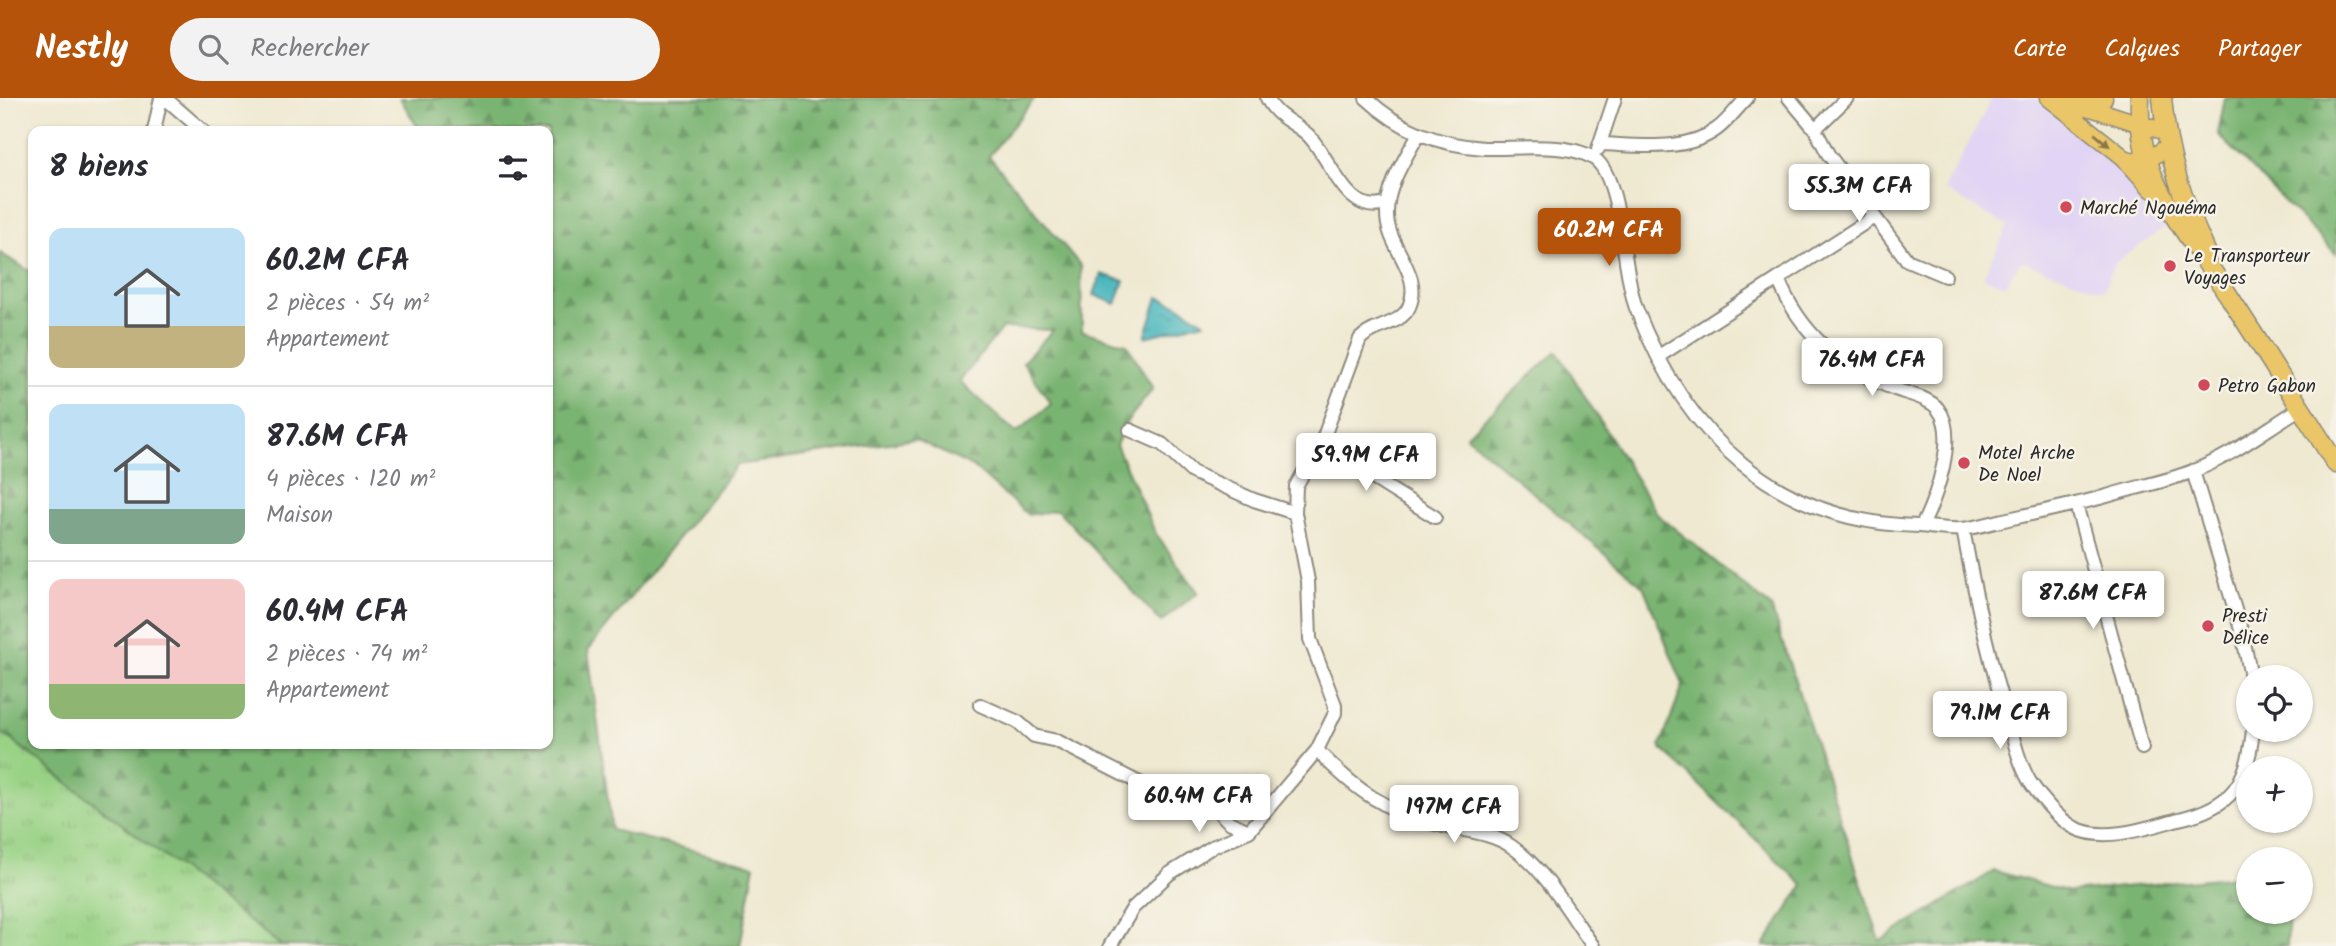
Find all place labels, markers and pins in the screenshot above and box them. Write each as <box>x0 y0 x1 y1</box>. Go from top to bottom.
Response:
pin: 55.3M CFA <box>1779 164 1939 224</box>
place label: Marché Ngouéma <box>2080 194 2217 224</box>
marker: Marché Ngouéma <box>2058 199 2074 215</box>
pin: 60.2M CFA <box>1529 208 1689 268</box>
place label: Le Transporteur Voyages <box>2184 242 2311 294</box>
marker: Le Transporteur Voyages <box>2162 258 2178 274</box>
pin: 76.4M CFA <box>1792 338 1952 398</box>
place label: Petro Gabon <box>2218 372 2316 402</box>
marker: Petro Gabon <box>2196 377 2212 393</box>
pin: 59.9M CFA <box>1286 434 1446 493</box>
place label: Motel Arche De Noel <box>1978 439 2075 491</box>
marker: Motel Arche De Noel <box>1956 455 1972 471</box>
pin: 87.6M CFA <box>2013 572 2173 631</box>
place label: Presti Délice <box>2222 602 2269 654</box>
marker: Presti Délice <box>2200 618 2216 634</box>
pin: 79.1M CFA <box>1920 692 2080 751</box>
pin: 60.4M CFA <box>1119 774 1279 834</box>
pin: 197M CFA <box>1382 786 1526 845</box>

